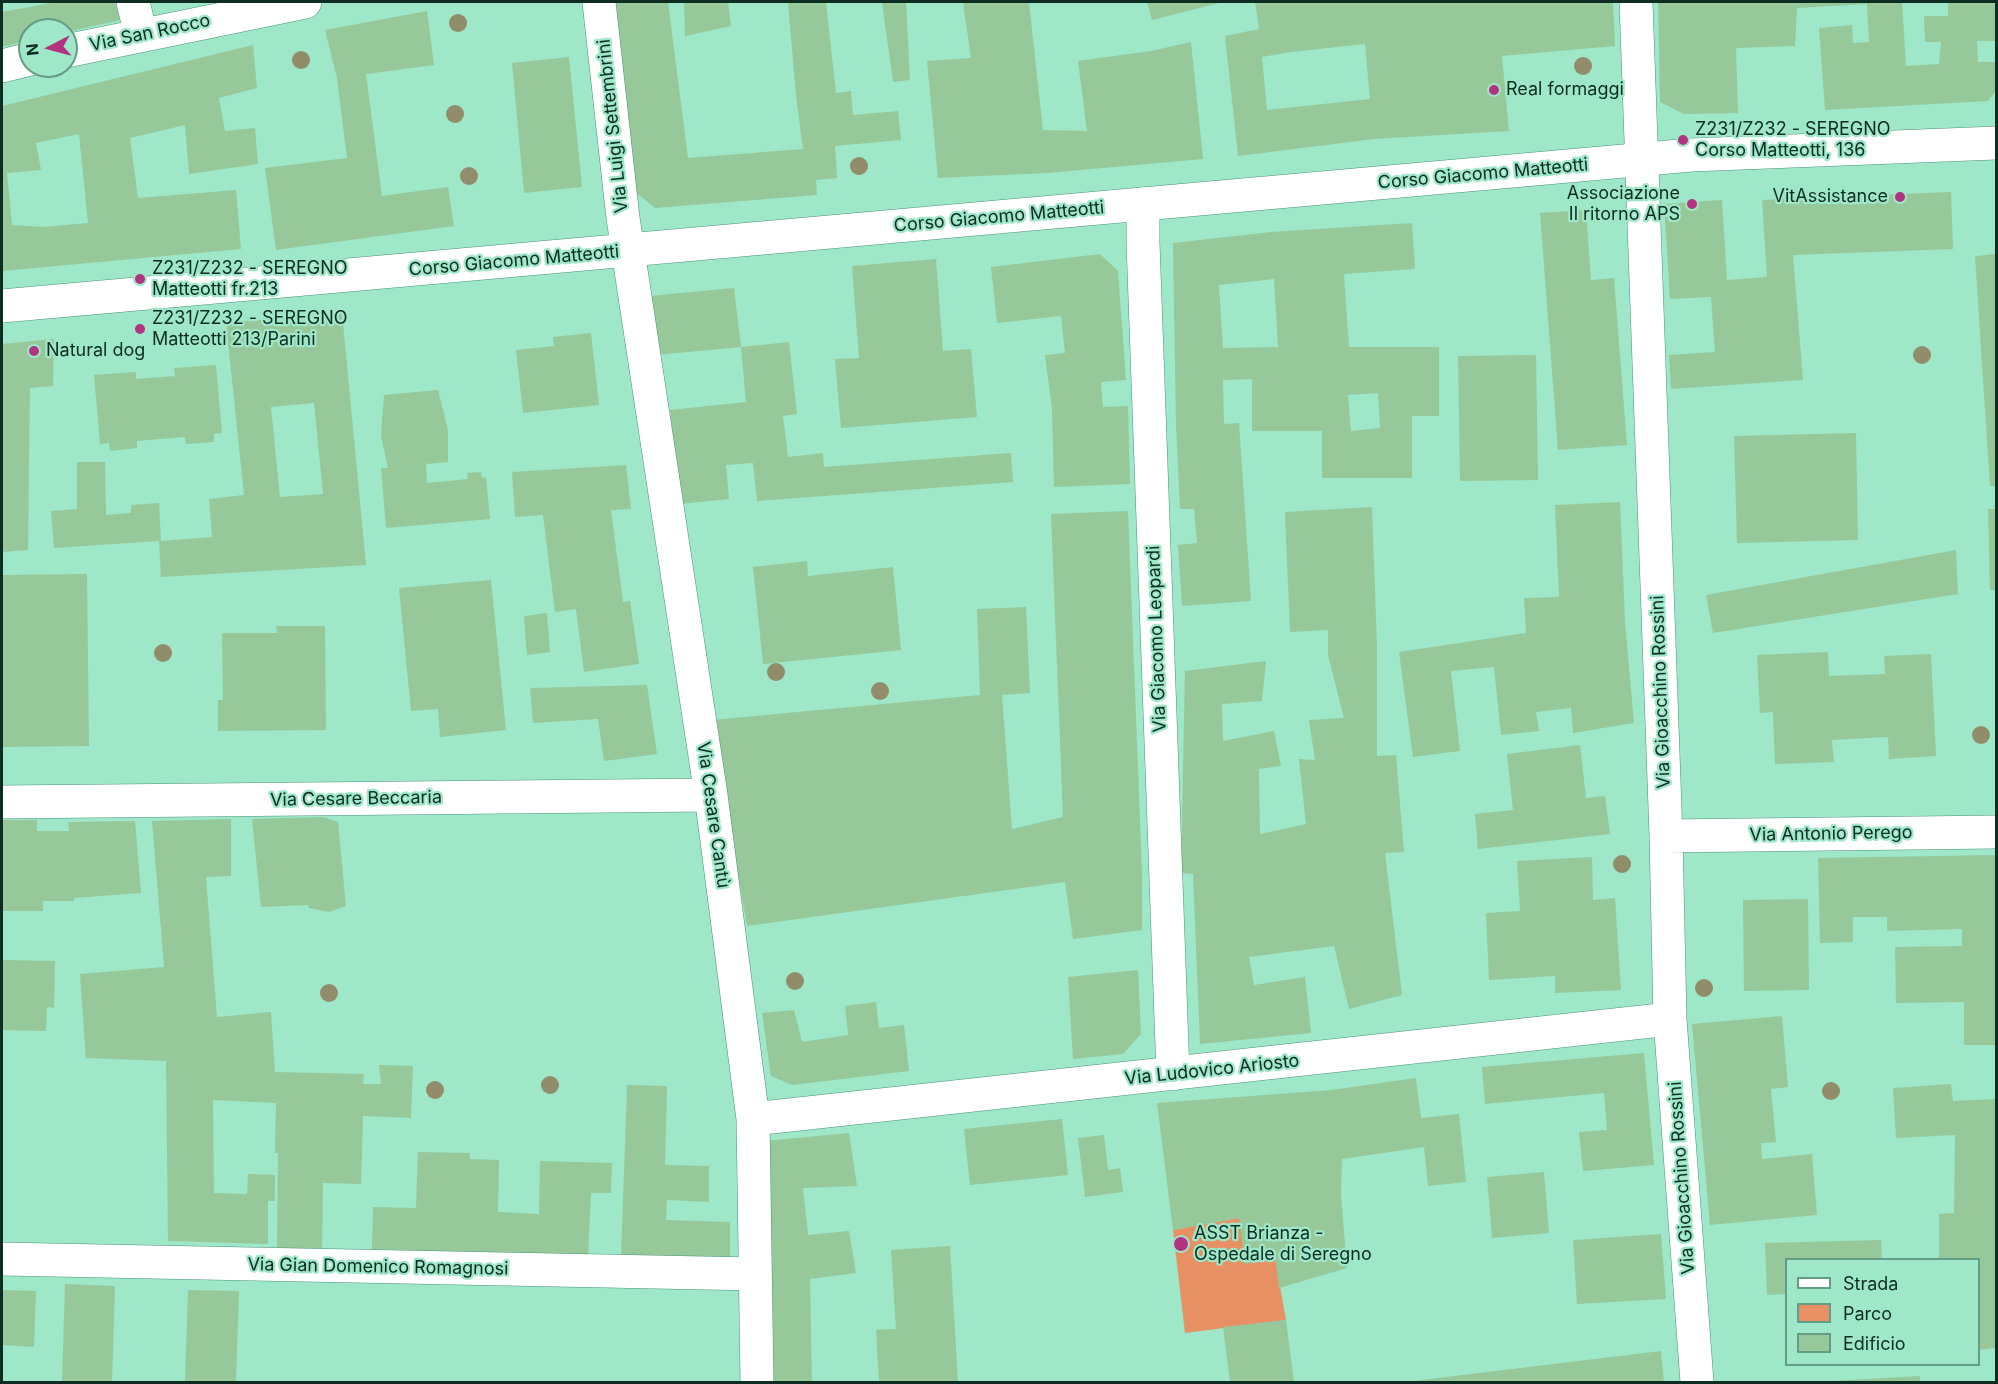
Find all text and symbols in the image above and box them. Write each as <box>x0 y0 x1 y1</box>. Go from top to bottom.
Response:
street label: Via San Rocco <box>88 10 212 56</box>
north arrow <box>18 18 78 78</box>
street label: Via Luigi Settembrini <box>593 38 633 214</box>
text: N <box>22 43 43 57</box>
place label: Real formaggi <box>1506 79 1624 101</box>
marker: Real formaggi <box>1487 83 1501 97</box>
place label: Z231/Z232 - SEREGNO Corso Matteotti, 136 <box>1695 119 1891 162</box>
marker: Z231/Z232 - SEREGNO Corso Matteotti, 136 <box>1676 133 1690 147</box>
street label: Corso Giacomo Matteotti <box>1377 154 1589 194</box>
place label: Associazione Il ritorno APS <box>1567 183 1680 226</box>
place label: VitAssistance <box>1773 186 1888 208</box>
marker: VitAssistance <box>1893 190 1907 204</box>
street label: Corso Giacomo Matteotti <box>893 197 1105 237</box>
marker: Associazione Il ritorno APS <box>1685 197 1699 211</box>
street label: Corso Giacomo Matteotti <box>408 241 620 281</box>
place label: Z231/Z232 - SEREGNO Matteotti fr.213 <box>152 258 348 300</box>
marker: Z231/Z232 - SEREGNO Matteotti fr.213 <box>133 272 147 286</box>
place label: Z231/Z232 - SEREGNO Matteotti 213/Parini <box>152 308 348 350</box>
marker: Z231/Z232 - SEREGNO Matteotti 213/Parini <box>133 322 147 336</box>
place label: Natural dog <box>46 340 145 362</box>
marker: Natural dog <box>27 344 41 358</box>
street label: Via Giacomo Leopardi <box>1143 545 1171 733</box>
street label: Via Gioacchino Rossini <box>1647 595 1675 789</box>
street label: Via Cesare Cantù <box>692 740 734 890</box>
street label: Via Cesare Beccaria <box>270 787 442 811</box>
street label: Via Antonio Perego <box>1749 822 1913 846</box>
street label: Via Ludovico Ariosto <box>1124 1050 1300 1090</box>
street label: Via Gioacchino Rossini <box>1664 1081 1700 1275</box>
place label: ASST Brianza - Ospedale di Seregno <box>1194 1223 1372 1266</box>
marker: ASST Brianza - Ospedale di Seregno <box>1172 1235 1190 1253</box>
street label: Via Gian Domenico Romagnosi <box>247 1254 509 1280</box>
legend <box>1785 1258 1980 1366</box>
text: Strada <box>1843 1273 1898 1294</box>
text: Parco <box>1843 1303 1892 1324</box>
text: Edificio <box>1843 1333 1906 1354</box>

